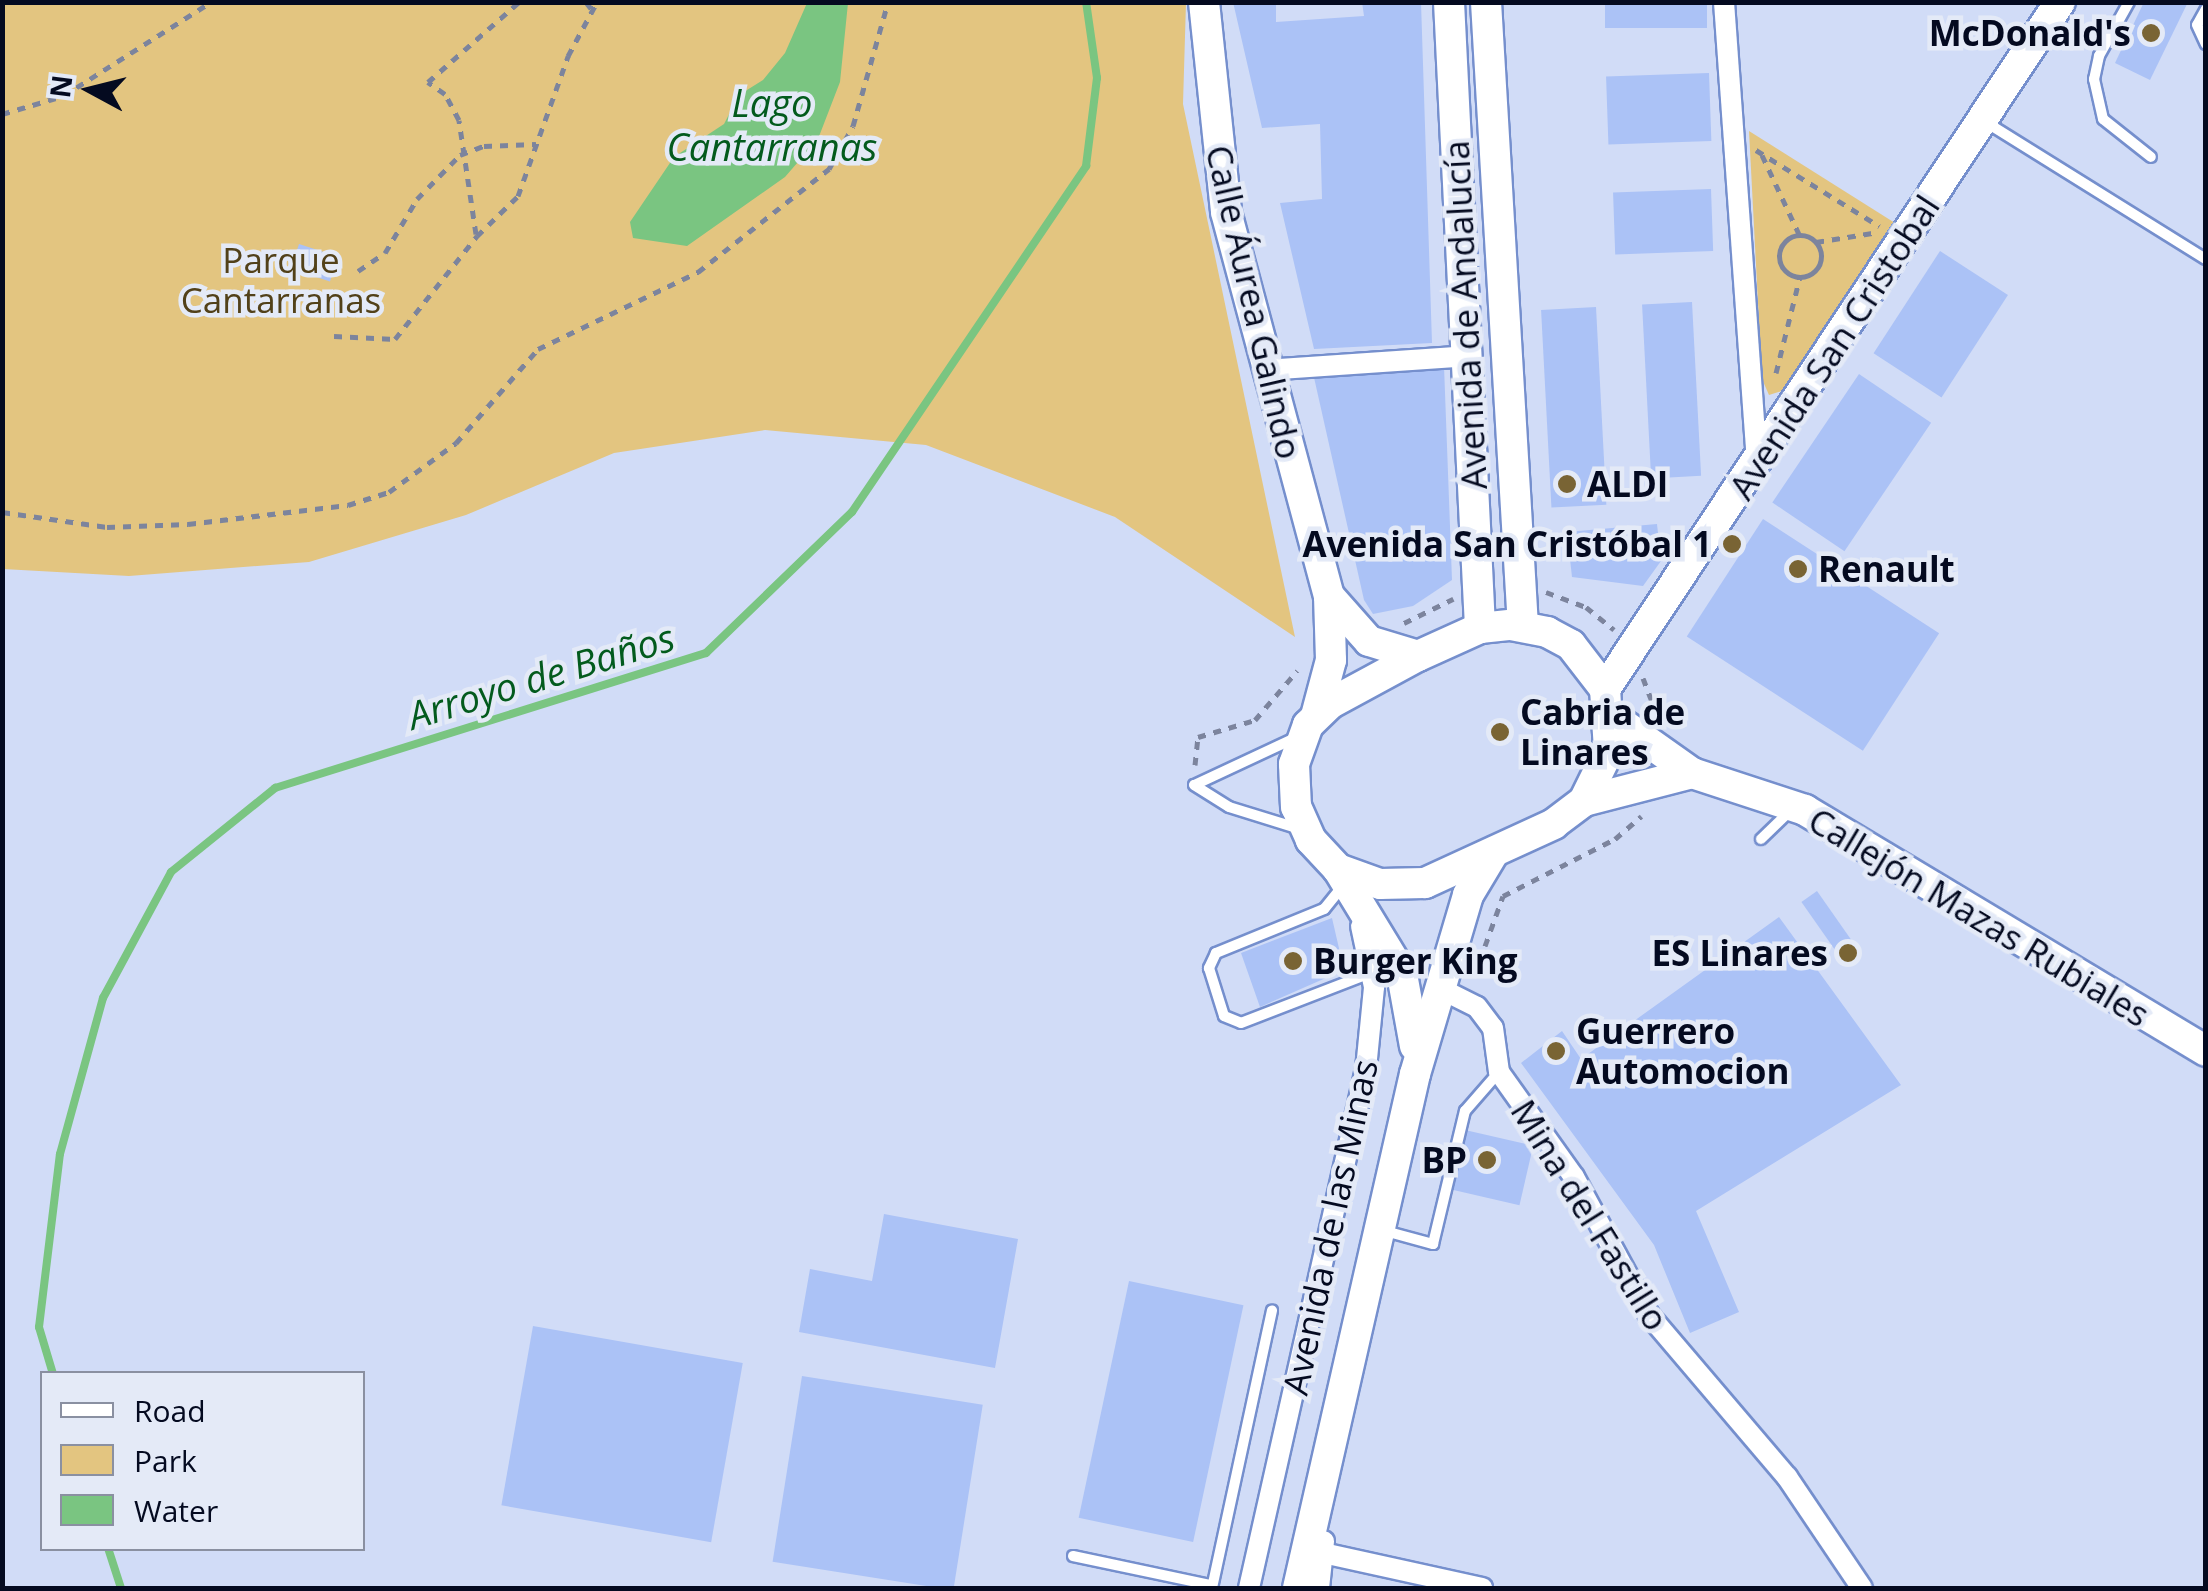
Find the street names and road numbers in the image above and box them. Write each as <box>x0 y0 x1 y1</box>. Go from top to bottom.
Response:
street label: Avenida de Andalucía <box>1435 139 1495 491</box>
street label: Calle Áurea Galindo <box>1197 141 1311 463</box>
street label: Avenida San Cristobal <box>1720 187 1948 507</box>
street label: Callejón Mazas Rubiales <box>1801 799 2157 1035</box>
street label: Avenida de las Minas <box>1274 1056 1386 1398</box>
street label: Mina del Fastillo <box>1502 1092 1678 1338</box>

